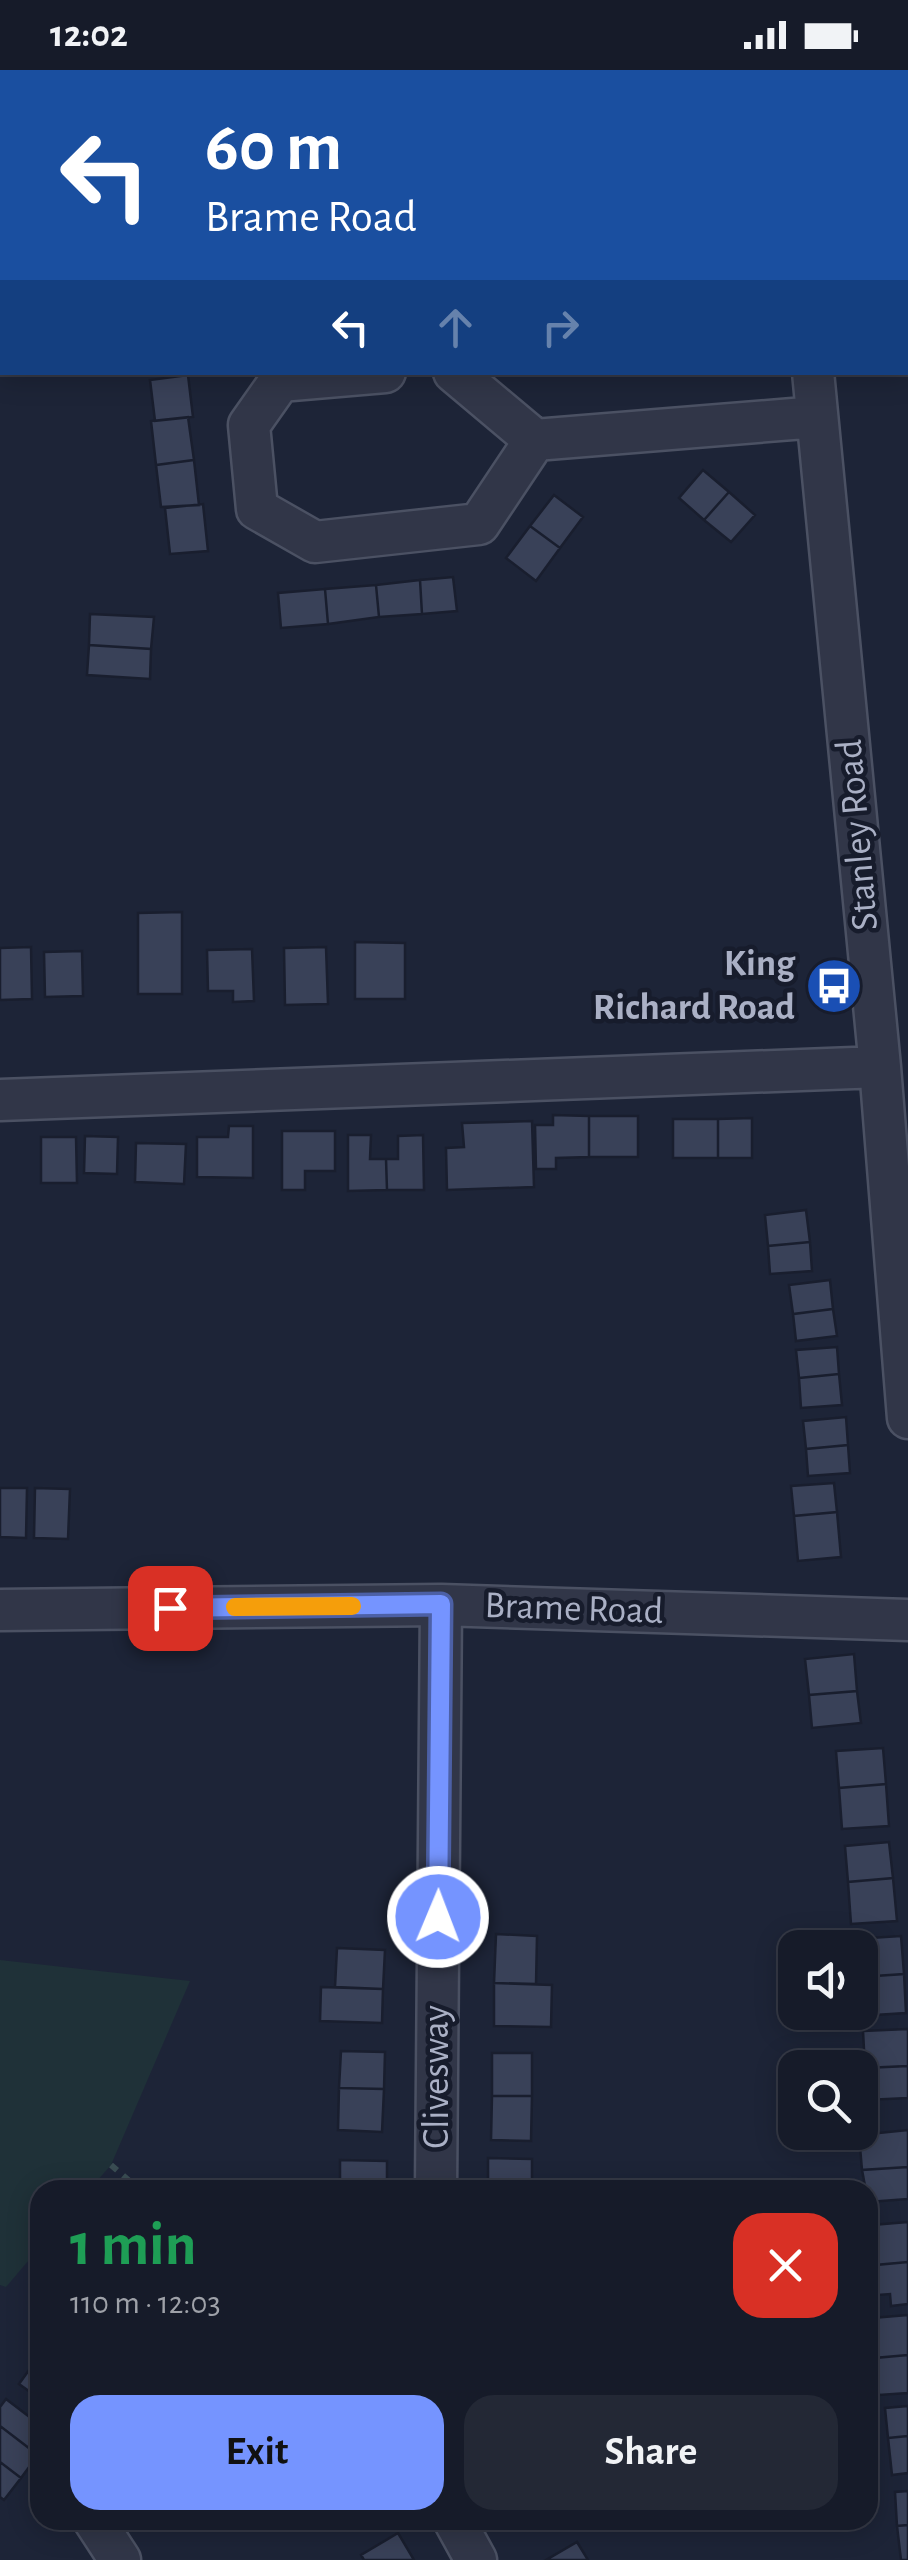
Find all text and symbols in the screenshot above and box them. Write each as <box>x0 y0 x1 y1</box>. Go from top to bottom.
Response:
text: 12:02 <box>50 16 128 54</box>
icon: left <box>40 110 170 240</box>
text: 60 m <box>205 113 342 183</box>
text: Brame Road <box>205 195 417 240</box>
icon: left <box>323 300 378 355</box>
icon: ahead <box>428 300 483 355</box>
icon: right <box>533 300 588 355</box>
street label: Stanley Road <box>831 738 885 932</box>
place label: King Richard Road <box>593 945 796 1027</box>
bus stop icon: King Richard Road <box>804 956 864 1016</box>
pin <box>128 1566 213 1651</box>
icon: arrive <box>143 1581 198 1636</box>
street label: Brame Road <box>484 1587 664 1631</box>
position arrow <box>386 1865 490 1969</box>
map controls <box>778 1930 878 2150</box>
button: sound <box>778 1930 878 2030</box>
street label: Clivesway <box>418 2005 456 2149</box>
button: search <box>778 2050 878 2150</box>
button: close <box>733 2213 838 2318</box>
text: 1 min <box>70 2216 196 2276</box>
text: 110 m · 12:03 <box>70 2287 221 2319</box>
button: Exit <box>70 2395 444 2510</box>
button: Share <box>464 2395 838 2510</box>

